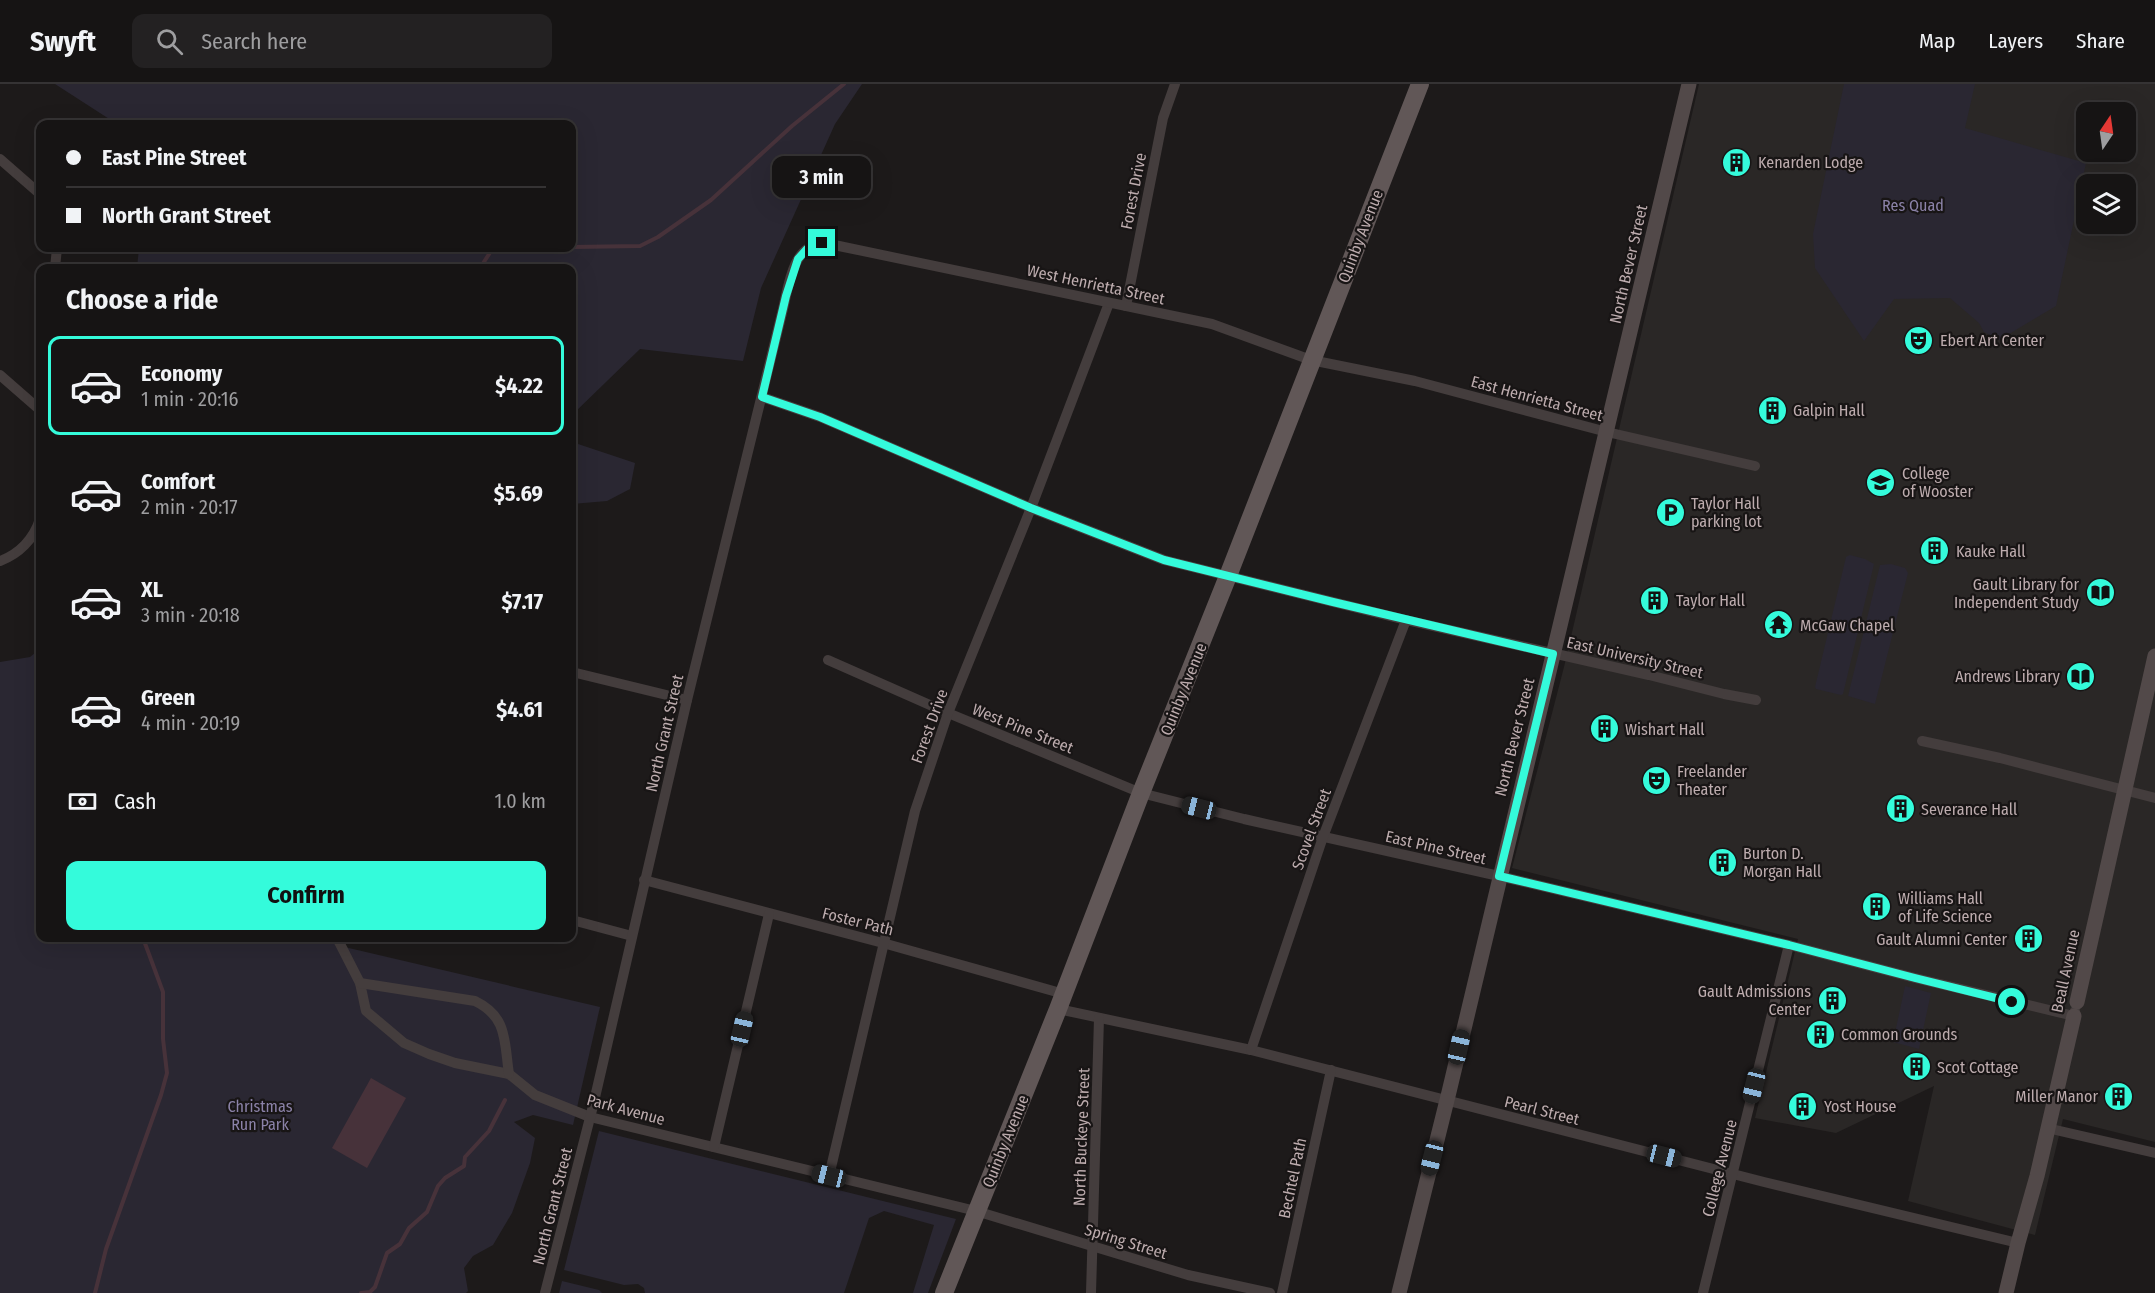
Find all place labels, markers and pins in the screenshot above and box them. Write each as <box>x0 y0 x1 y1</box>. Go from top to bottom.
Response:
building icon: Kenarden Lodge <box>1721 146 1753 178</box>
place label: Kenarden Lodge <box>1758 153 1863 172</box>
theatre icon: Ebert Art Center <box>1903 324 1935 356</box>
place label: Ebert Art Center <box>1940 331 2045 350</box>
building icon: Galpin Hall <box>1756 394 1788 426</box>
place label: Galpin Hall <box>1793 401 1865 420</box>
place label: College of Wooster <box>1902 464 1973 501</box>
school or university icon: College of Wooster <box>1865 466 1897 498</box>
place label: Taylor Hall parking lot <box>1691 494 1763 531</box>
parking icon: Taylor Hall parking lot <box>1654 496 1686 528</box>
building icon: Kauke Hall <box>1919 535 1951 567</box>
place label: Kauke Hall <box>1956 542 2025 561</box>
place label: Gault Library for Independent Study <box>1954 575 2080 612</box>
library icon: Gault Library for Independent Study <box>2084 577 2116 609</box>
building icon: Taylor Hall <box>1639 584 1671 616</box>
place label: Taylor Hall <box>1676 591 1745 610</box>
temple icon: McGaw Chapel <box>1763 609 1795 641</box>
place label: McGaw Chapel <box>1800 616 1894 635</box>
library icon: Andrews Library <box>2065 660 2097 692</box>
place label: Andrews Library <box>1955 667 2061 686</box>
building icon: Wishart Hall <box>1588 713 1620 745</box>
place label: Wishart Hall <box>1625 720 1705 739</box>
place label: Freelander Theater <box>1677 762 1747 799</box>
theatre icon: Freelander Theater <box>1640 764 1672 796</box>
building icon: Severance Hall <box>1884 793 1916 825</box>
place label: Severance Hall <box>1921 800 2017 819</box>
place label: Burton D. Morgan Hall <box>1743 844 1821 881</box>
building icon: Burton D. Morgan Hall <box>1706 846 1738 878</box>
place label: Williams Hall of Life Science <box>1898 889 1992 926</box>
building icon: Williams Hall of Life Science <box>1861 891 1893 923</box>
building icon: Gault Alumni Center <box>2012 923 2044 955</box>
place label: Gault Alumni Center <box>1876 930 2007 949</box>
place label: Gault Admissions Center <box>1698 982 1811 1019</box>
building icon: Gault Admissions Center <box>1816 984 1848 1016</box>
building icon: Common Grounds <box>1804 1018 1836 1050</box>
place label: Common Grounds <box>1841 1025 1958 1044</box>
building icon: Scot Cottage <box>1900 1051 1932 1083</box>
place label: Scot Cottage <box>1937 1058 2018 1077</box>
building icon: Miller Manor <box>2103 1080 2135 1112</box>
place label: Miller Manor <box>2015 1087 2098 1106</box>
building icon: Yost House <box>1787 1090 1819 1122</box>
place label: Yost House <box>1824 1097 1897 1116</box>

